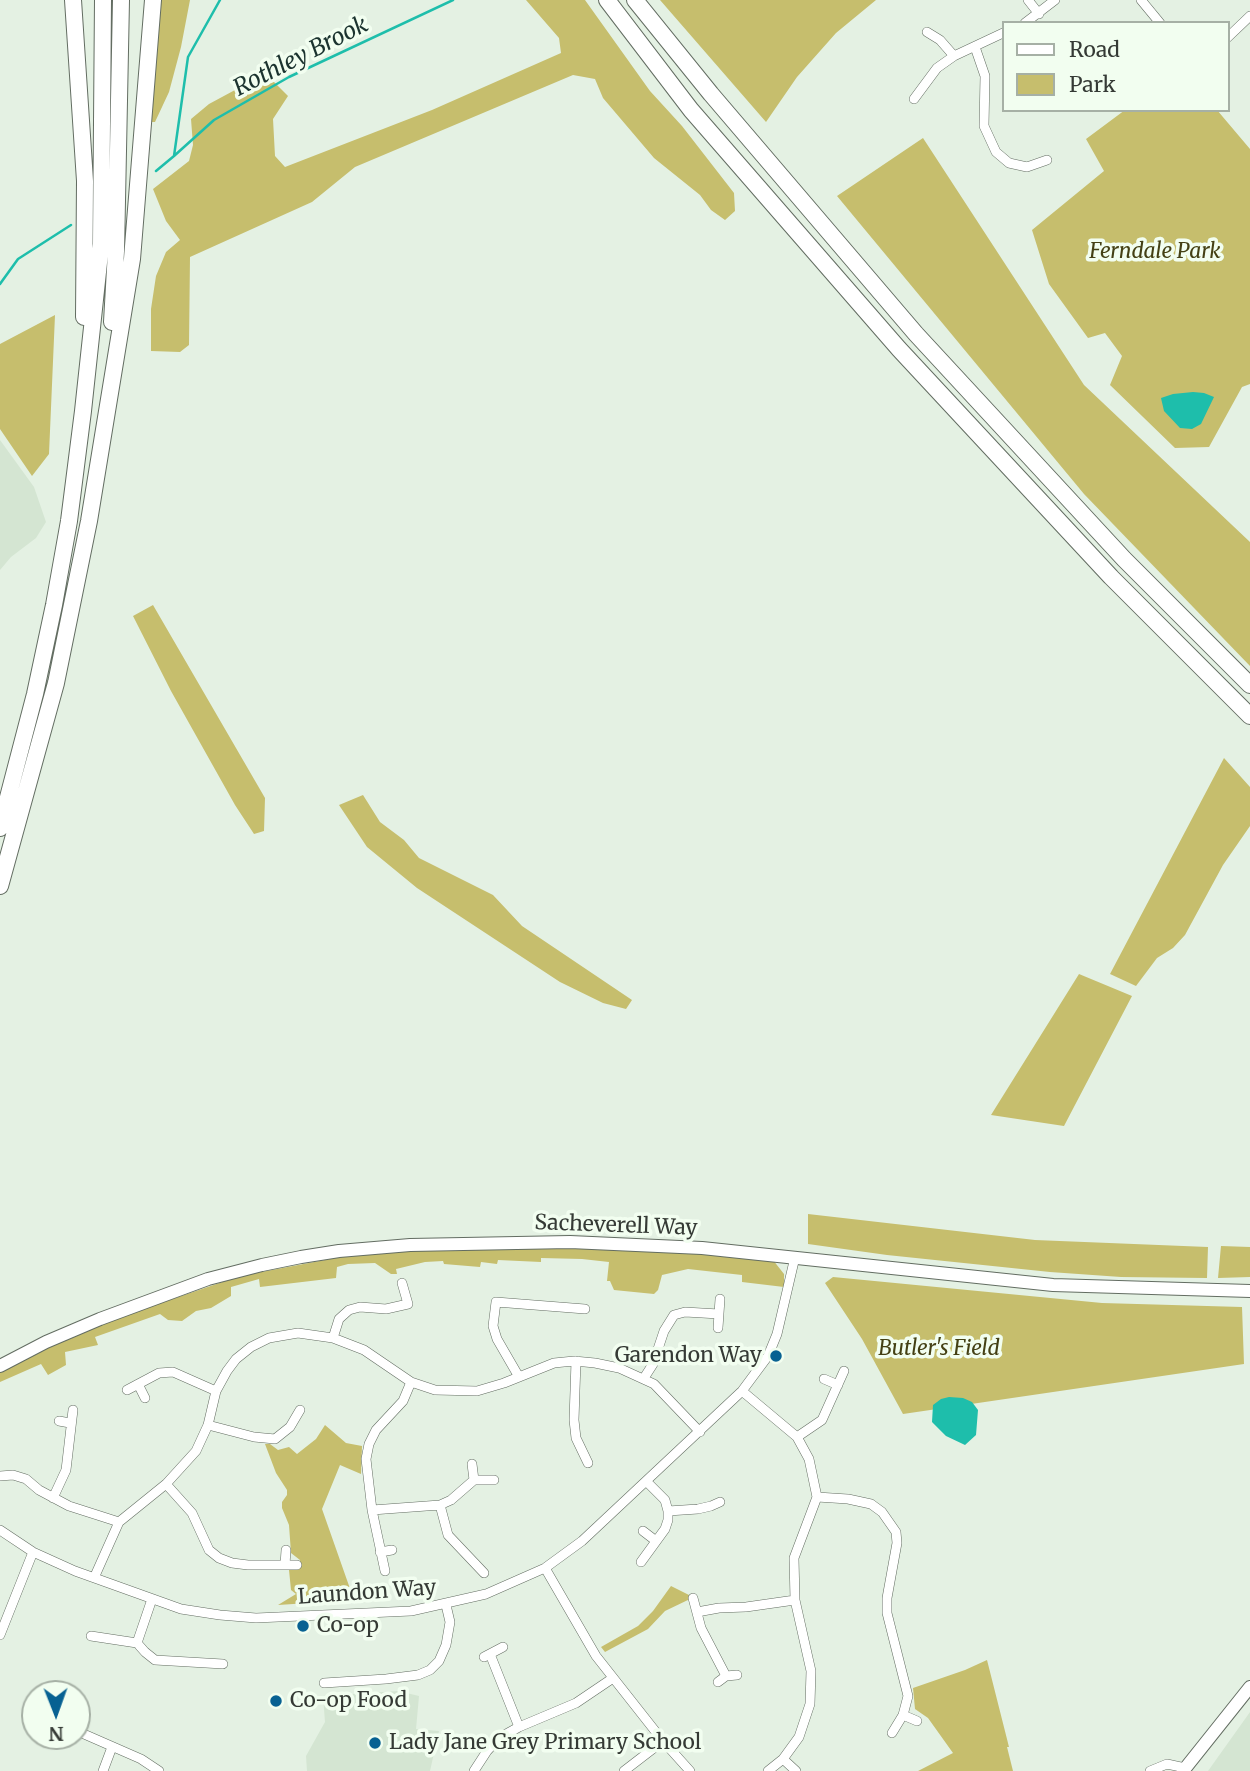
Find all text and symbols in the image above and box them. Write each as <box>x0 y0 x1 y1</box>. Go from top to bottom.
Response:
water label: Rothley Brook <box>229 11 373 103</box>
legend <box>1002 21 1229 112</box>
text: Road <box>1069 36 1120 63</box>
text: Park <box>1069 71 1116 98</box>
park label: Ferndale Park <box>1089 239 1221 265</box>
street label: Sacheverell Way <box>534 1211 698 1241</box>
park label: Butler's Field <box>878 1336 1000 1362</box>
place label: Garendon Way <box>615 1343 762 1369</box>
marker: Garendon Way <box>768 1348 784 1364</box>
street label: Laundon Way <box>297 1576 437 1610</box>
place label: Co-op <box>317 1613 379 1639</box>
marker: Co-op <box>295 1618 311 1634</box>
north arrow <box>21 1680 91 1750</box>
place label: Co-op Food <box>290 1688 407 1714</box>
marker: Co-op Food <box>268 1693 284 1709</box>
text: N <box>49 1722 64 1746</box>
place label: Lady Jane Grey Primary School <box>389 1730 701 1756</box>
marker: Lady Jane Grey Primary School <box>367 1735 383 1751</box>

